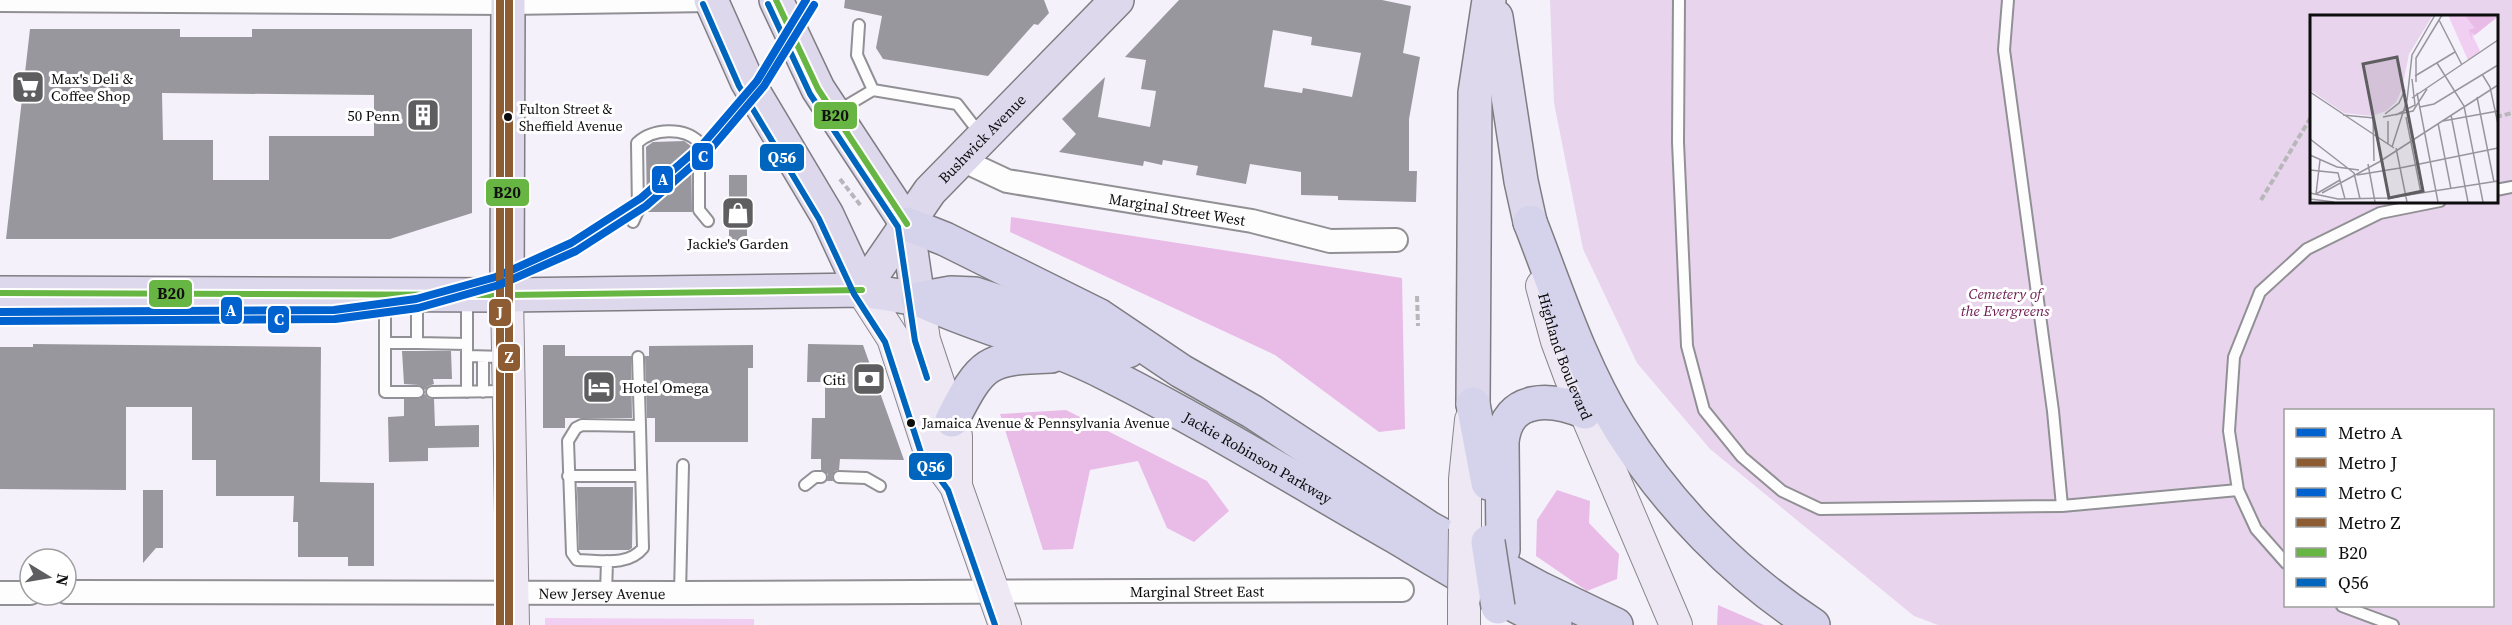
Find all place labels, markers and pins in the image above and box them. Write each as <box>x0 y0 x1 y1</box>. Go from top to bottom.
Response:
place label: Max's Deli & Coffee Shop <box>51 68 134 106</box>
supermarket icon: Max's Deli & Coffee Shop <box>10 69 46 105</box>
building icon: 50 Penn <box>405 97 441 133</box>
place label: Fulton Street & Sheffield Avenue <box>519 99 623 136</box>
place label: 50 Penn <box>347 105 400 126</box>
marker: Fulton Street & Sheffield Avenue <box>502 111 514 123</box>
shop icon: Jackie's Garden <box>720 195 756 231</box>
place label: Jackie's Garden <box>686 233 789 254</box>
bank icon: Citi <box>851 361 887 397</box>
hotel icon: Hotel Omega <box>581 369 617 405</box>
place label: Citi <box>823 369 846 390</box>
place label: Hotel Omega <box>622 377 709 398</box>
place label: Jamaica Avenue & Pennsylvania Avenue <box>921 413 1170 433</box>
marker: Jamaica Avenue & Pennsylvania Avenue <box>905 417 917 429</box>

